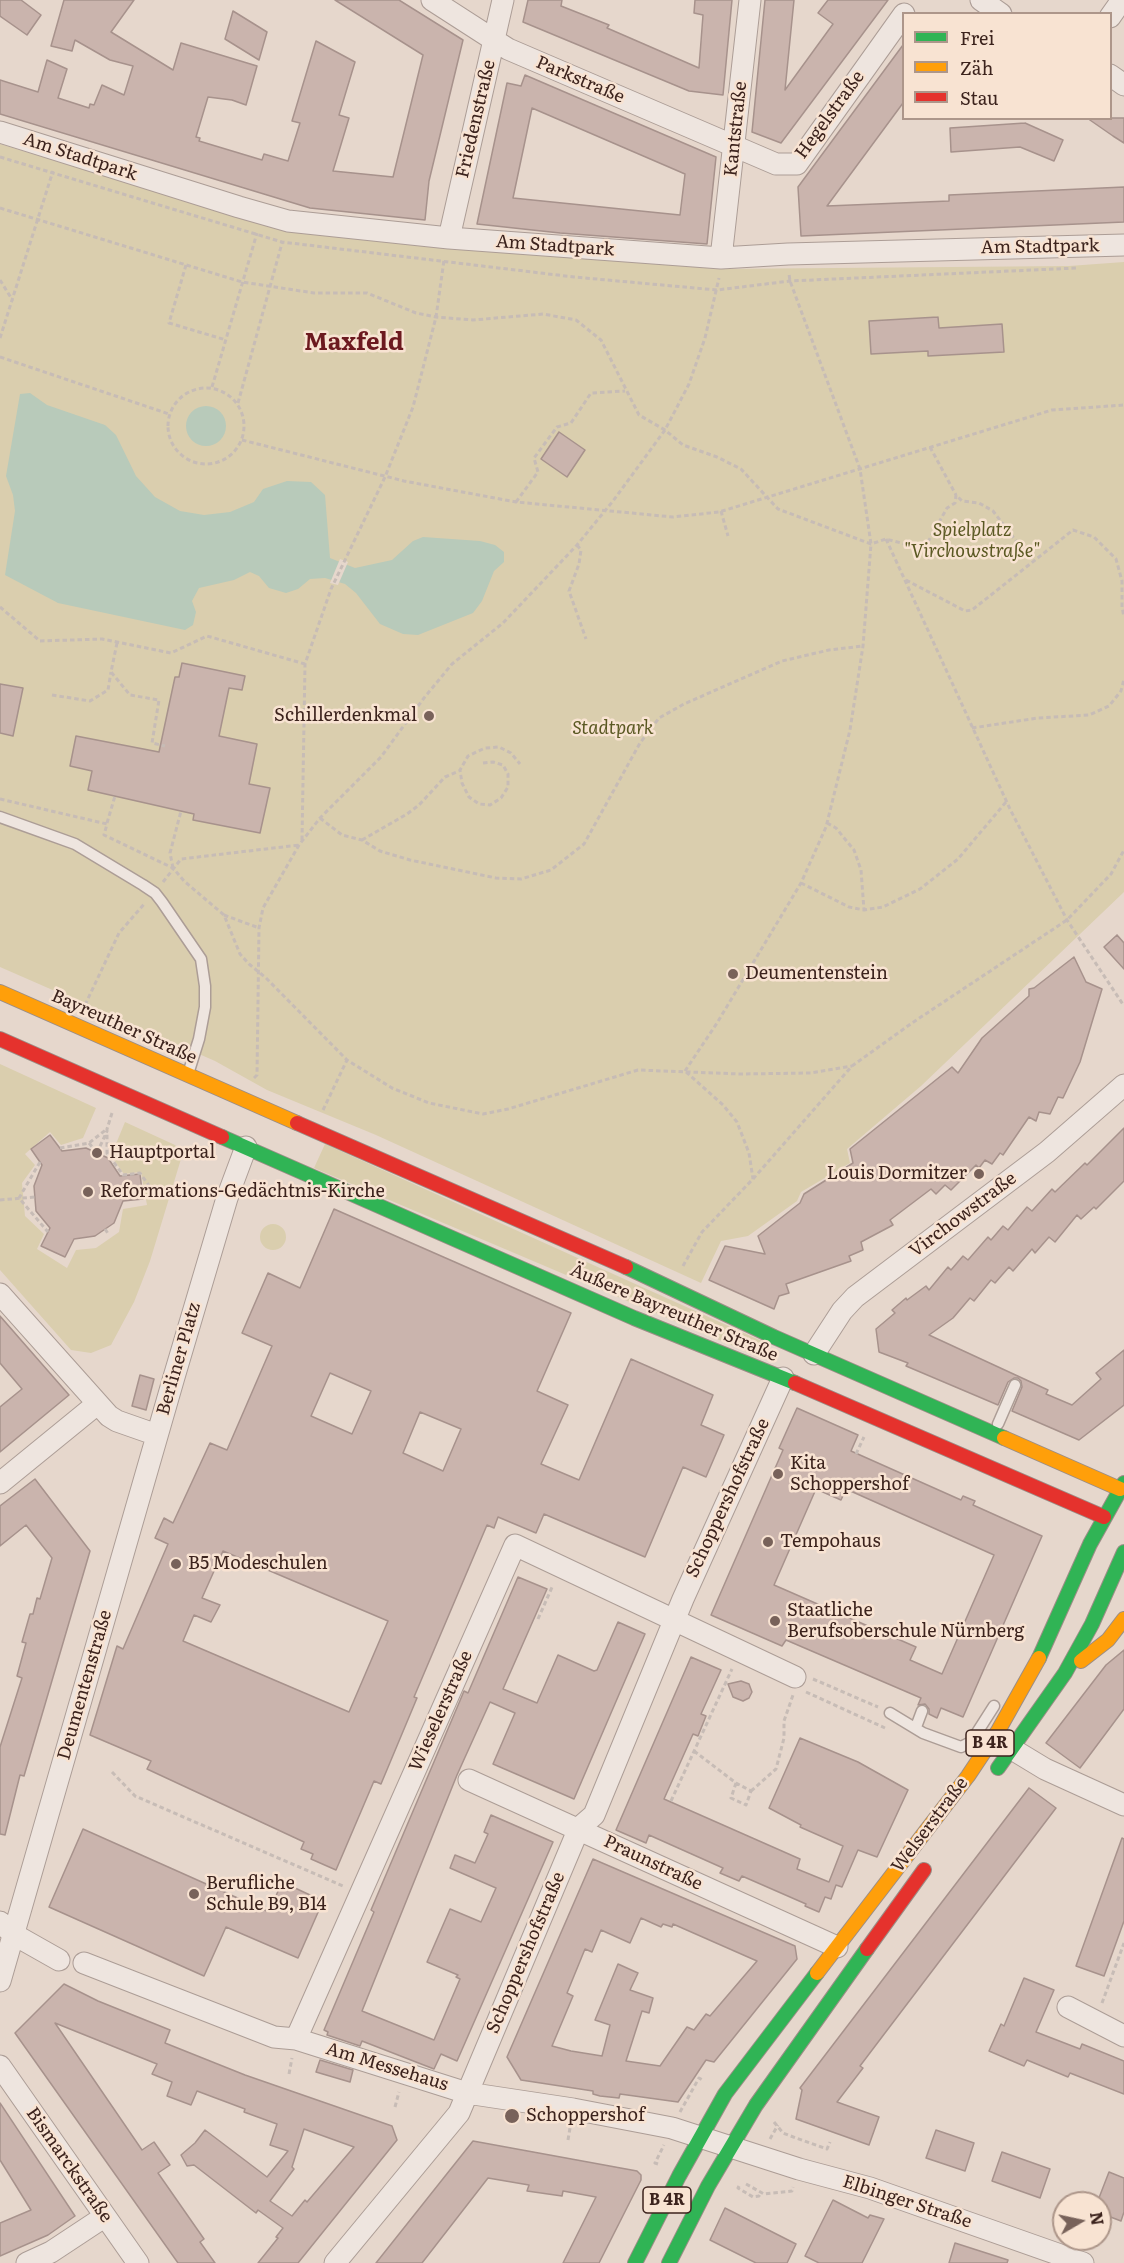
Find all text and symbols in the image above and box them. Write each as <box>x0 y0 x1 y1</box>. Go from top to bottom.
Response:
legend <box>902 12 1112 120</box>
text: Frei <box>960 24 994 51</box>
street label: Parkstraße <box>532 52 628 108</box>
text: Zäh <box>960 54 993 81</box>
street label: Friedenstraße <box>452 58 500 180</box>
street label: Hegelstraße <box>791 67 869 163</box>
street label: Kantstraße <box>720 80 752 178</box>
text: Stau <box>960 84 998 111</box>
street label: Am Stadtpark <box>20 128 140 186</box>
street label: Am Stadtpark <box>495 231 615 261</box>
street label: Am Stadtpark <box>980 235 1100 259</box>
district label: Maxfeld <box>304 329 404 357</box>
park label: Spielplatz "Virchowstraße" <box>904 520 1040 562</box>
place label: Schillerdenkmal <box>274 705 417 727</box>
marker: Schillerdenkmal <box>422 709 436 723</box>
park label: Stadtpark <box>572 718 654 740</box>
place label: Deumentenstein <box>745 963 888 985</box>
marker: Deumentenstein <box>726 967 740 981</box>
street label: Bayreuther Straße <box>48 985 200 1069</box>
place label: Hauptportal <box>109 1142 215 1164</box>
marker: Hauptportal <box>90 1146 104 1160</box>
place label: Louis Dormitzer <box>827 1163 967 1185</box>
marker: Louis Dormitzer <box>972 1167 986 1181</box>
street label: Virchowstraße <box>905 1168 1021 1262</box>
place label: Reformations-Gedächtnis-Kirche <box>100 1181 385 1203</box>
marker: Reformations-Gedächtnis-Kirche <box>81 1185 95 1199</box>
street label: Äußere Bayreuther Straße <box>567 1259 781 1367</box>
street label: Berliner Platz <box>153 1300 205 1418</box>
street label: Schoppershofstraße <box>682 1415 774 1581</box>
place label: Kita Schoppershof <box>790 1453 909 1496</box>
marker: Kita Schoppershof <box>771 1467 785 1481</box>
place label: Tempohaus <box>780 1531 881 1553</box>
marker: Tempohaus <box>761 1535 775 1549</box>
place label: B5 Modeschulen <box>188 1553 328 1575</box>
marker: B5 Modeschulen <box>169 1557 183 1571</box>
place label: Staatliche Berufsoberschule Nürnberg <box>787 1600 1024 1642</box>
street label: Deumentenstraße <box>53 1608 117 1762</box>
marker: Staatliche Berufsoberschule Nürnberg <box>768 1614 782 1628</box>
street label: Wieselerstraße <box>405 1647 477 1775</box>
road number: B 4R <box>966 1730 1014 1756</box>
street label: Welserstraße <box>887 1773 973 1877</box>
street label: Praunstraße <box>600 1831 706 1895</box>
street label: Schoppershofstraße <box>482 1869 570 2037</box>
place label: Berufliche Schule B9, B14 <box>206 1873 326 1916</box>
marker: Berufliche Schule B9, B14 <box>187 1887 201 1901</box>
street label: Am Messehaus <box>323 2038 451 2096</box>
street label: Bismarckstraße <box>21 2103 117 2227</box>
place label: Schoppershof <box>526 2105 645 2127</box>
marker: Schoppershof <box>503 2107 521 2125</box>
street label: Elbinger Straße <box>840 2171 974 2233</box>
road number: B 4R <box>643 2187 691 2213</box>
north arrow <box>1052 2191 1112 2251</box>
text: N <box>1085 2210 1111 2227</box>

